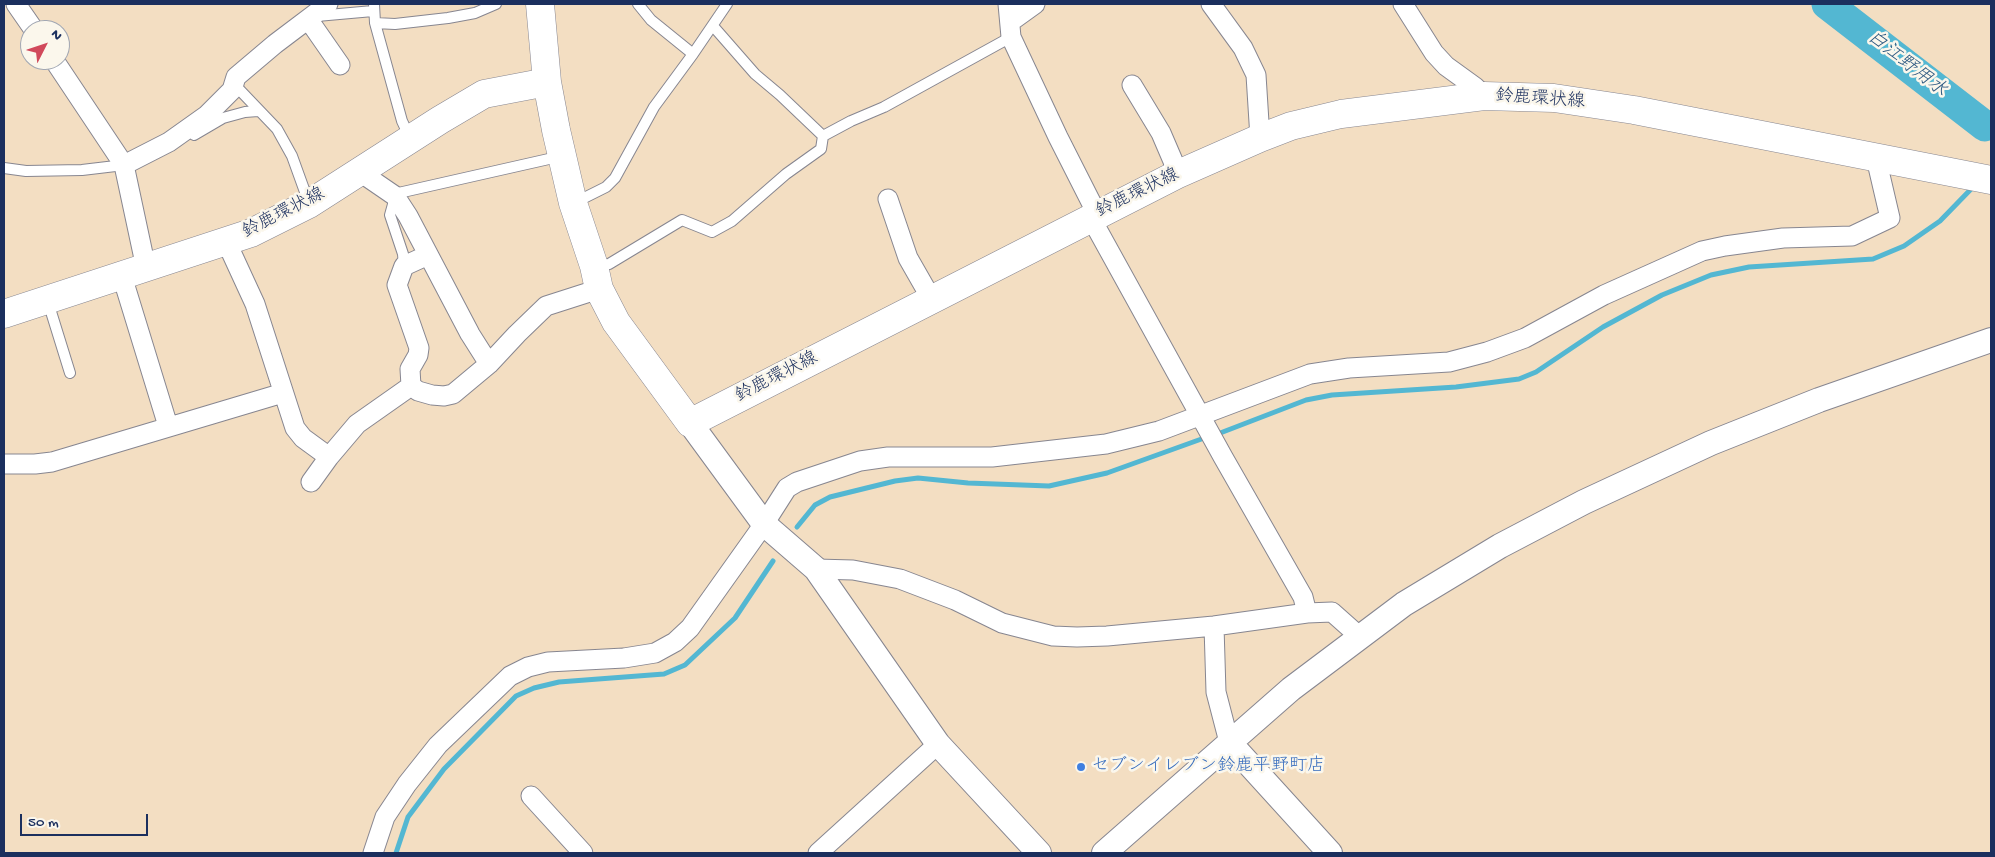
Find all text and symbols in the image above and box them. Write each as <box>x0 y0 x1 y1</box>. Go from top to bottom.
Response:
north arrow <box>20 20 70 70</box>
text: N <box>47 26 65 45</box>
water label: 白江野用水 <box>1862 27 1950 103</box>
street label: 鈴鹿環状線 <box>1494 86 1586 114</box>
street label: 鈴鹿環状線 <box>1093 165 1183 223</box>
street label: 鈴鹿環状線 <box>239 184 329 244</box>
street label: 鈴鹿環状線 <box>732 348 822 408</box>
place label: セブンイレブン鈴鹿平野町店 <box>1091 756 1325 778</box>
marker: セブンイレブン鈴鹿平野町店 <box>1075 761 1087 773</box>
scale bar <box>22 804 150 836</box>
text: 50 m <box>28 814 59 832</box>

